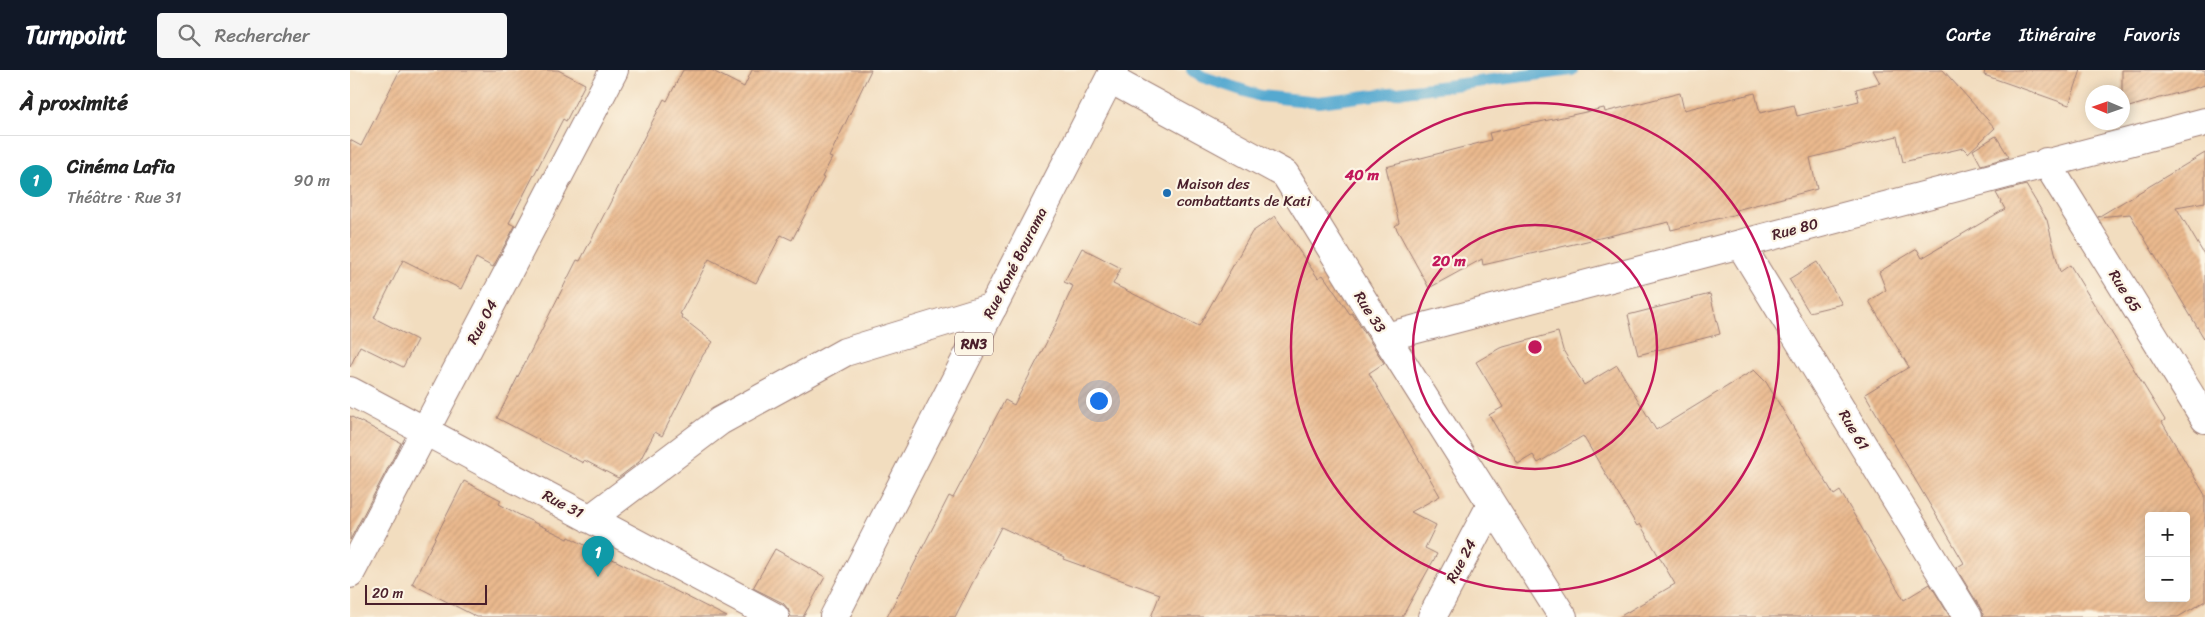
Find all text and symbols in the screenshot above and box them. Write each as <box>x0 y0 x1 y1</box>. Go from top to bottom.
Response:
search box <box>157 13 507 58</box>
text: Turnpoint <box>25 14 127 56</box>
text: Rechercher <box>215 19 309 52</box>
text: Carte <box>1946 19 1991 51</box>
text: Itinéraire <box>2019 19 2096 51</box>
text: Favoris <box>2124 19 2180 51</box>
icon: search <box>175 21 203 49</box>
text: À proximité <box>20 84 128 122</box>
north arrow <box>2085 85 2130 130</box>
text: Cinéma Lafia <box>67 150 175 183</box>
text: 40 m <box>1344 162 1380 188</box>
text: 1 <box>33 166 39 195</box>
text: 90 m <box>294 166 330 195</box>
place label: Maison des combattants de Kati <box>1177 171 1311 214</box>
text: Théâtre · Rue 31 <box>67 183 181 212</box>
marker: Maison des combattants de Kati <box>1161 187 1173 199</box>
street label: Rue Koné Bourama <box>976 202 1055 323</box>
street label: Rue 80 <box>1769 210 1821 248</box>
text: 20 m <box>1431 248 1466 274</box>
street label: Rue 65 <box>2102 264 2148 318</box>
street label: Rue 33 <box>1347 286 1393 338</box>
street label: Rue 04 <box>459 295 505 349</box>
road number: RN3 <box>955 332 993 356</box>
centre of rings <box>1526 338 1544 356</box>
your location <box>1086 388 1112 414</box>
street label: Rue 61 <box>1832 405 1876 455</box>
street label: Rue 31 <box>538 482 588 526</box>
map controls <box>2145 512 2190 602</box>
button: + <box>2145 512 2190 557</box>
street label: Rue 24 <box>1439 534 1483 588</box>
pin: 1 <box>582 536 614 577</box>
button: − <box>2145 557 2190 602</box>
text: 20 m <box>372 581 403 606</box>
scale bar <box>365 582 488 605</box>

